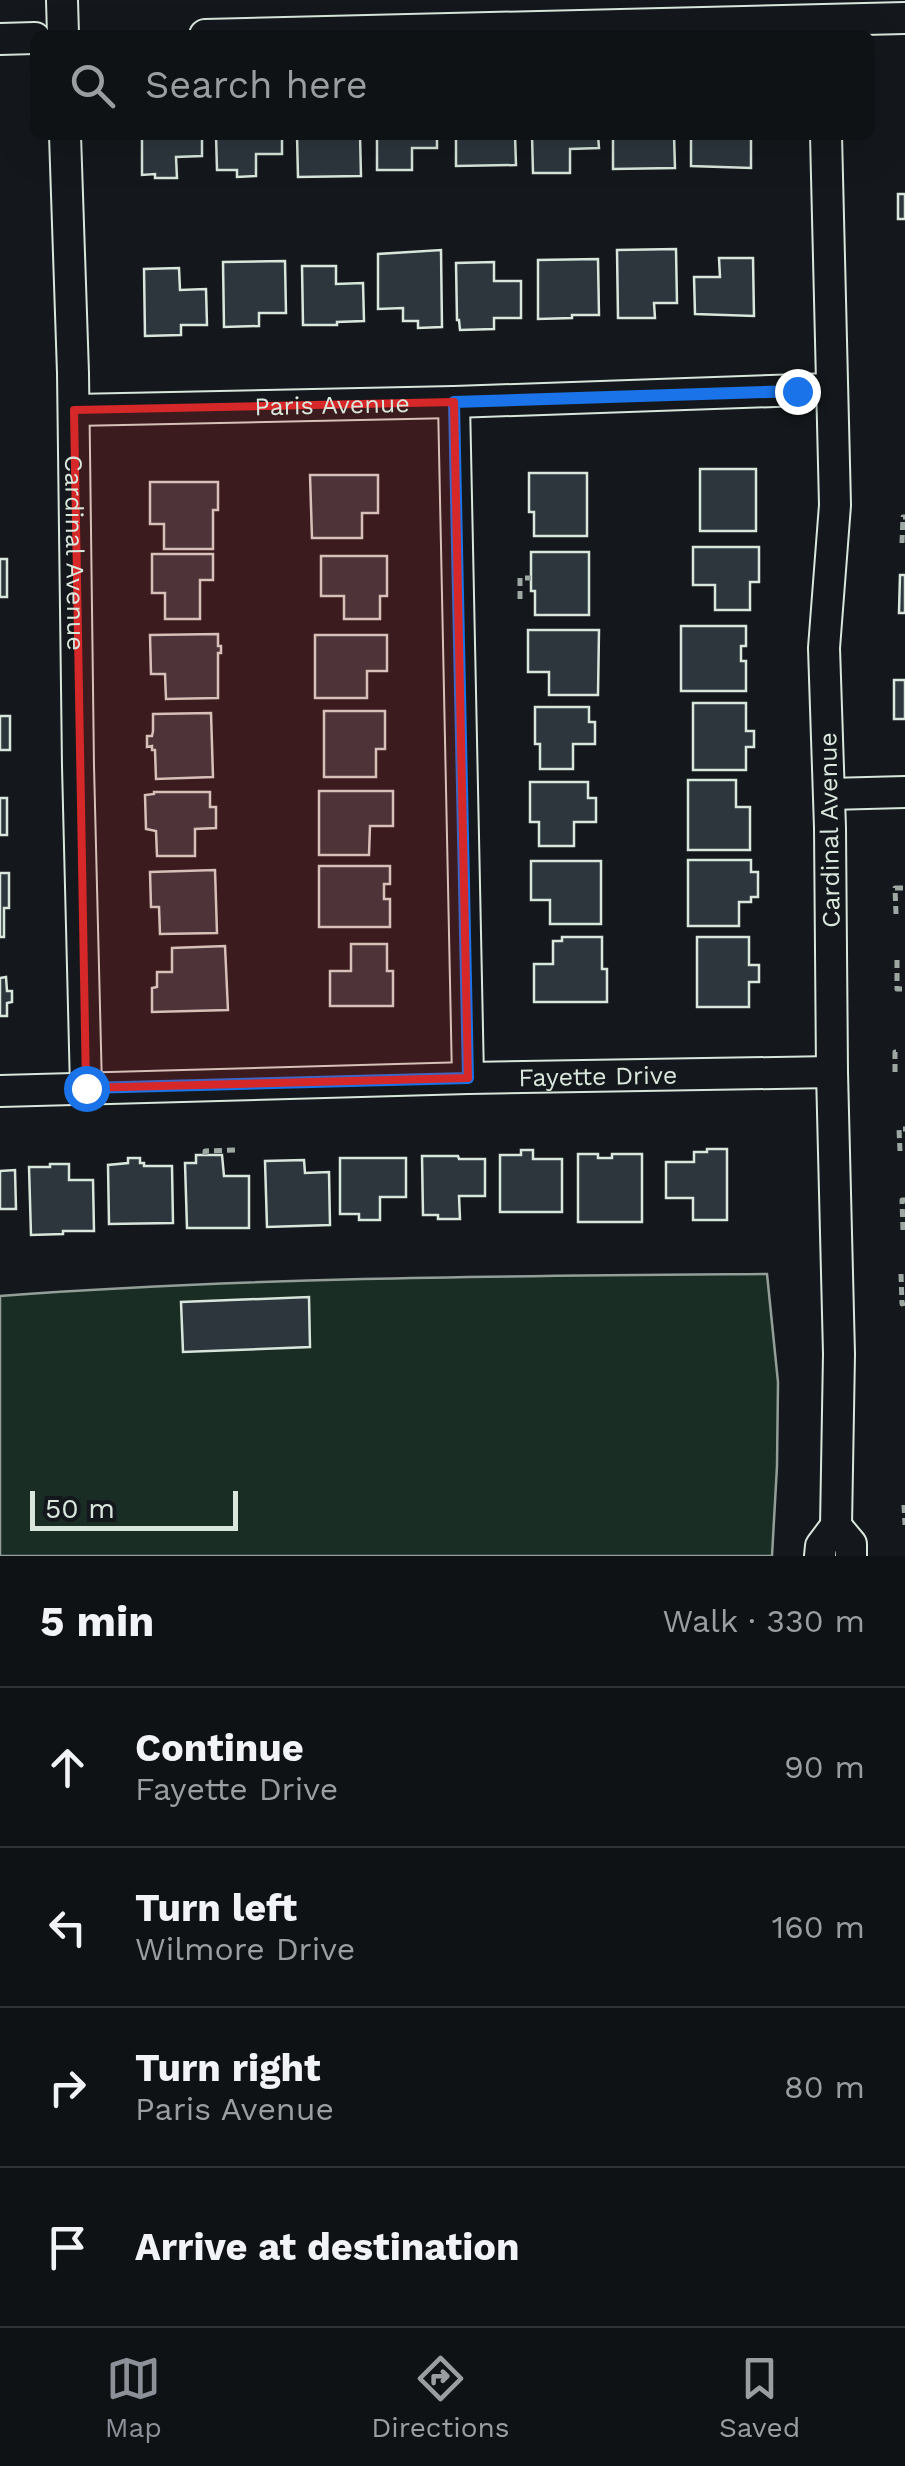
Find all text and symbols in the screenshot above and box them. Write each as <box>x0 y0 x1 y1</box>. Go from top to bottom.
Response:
search box <box>30 30 875 140</box>
icon: search <box>65 58 120 113</box>
text: Search here <box>145 63 368 107</box>
route end <box>775 369 821 415</box>
street label: Paris Avenue <box>254 389 410 421</box>
street label: Cardinal Avenue <box>59 455 91 651</box>
street label: Cardinal Avenue <box>813 732 846 928</box>
street label: Fayette Drive <box>518 1061 678 1092</box>
route start <box>64 1066 110 1112</box>
scale bar <box>30 1486 238 1530</box>
text: 50 m <box>45 1492 115 1525</box>
text: 5 min <box>40 1597 154 1646</box>
text: Walk · 330 m <box>663 1602 865 1640</box>
text: Continue <box>135 1726 304 1770</box>
icon: ahead <box>40 1740 95 1795</box>
text: 90 m <box>784 1748 865 1786</box>
text: Fayette Drive <box>135 1770 338 1808</box>
text: Turn left <box>135 1886 297 1930</box>
icon: left <box>40 1900 95 1955</box>
text: 160 m <box>772 1908 865 1946</box>
text: Wilmore Drive <box>135 1930 355 1968</box>
text: Turn right <box>135 2046 321 2090</box>
icon: right <box>40 2060 95 2115</box>
text: 80 m <box>784 2068 865 2106</box>
text: Paris Avenue <box>135 2090 334 2128</box>
icon: arrive <box>40 2220 95 2275</box>
text: Arrive at destination <box>135 2225 520 2269</box>
tab: Map <box>105 2351 162 2444</box>
tab: Directions <box>371 2351 510 2444</box>
tab: Saved <box>719 2351 800 2444</box>

